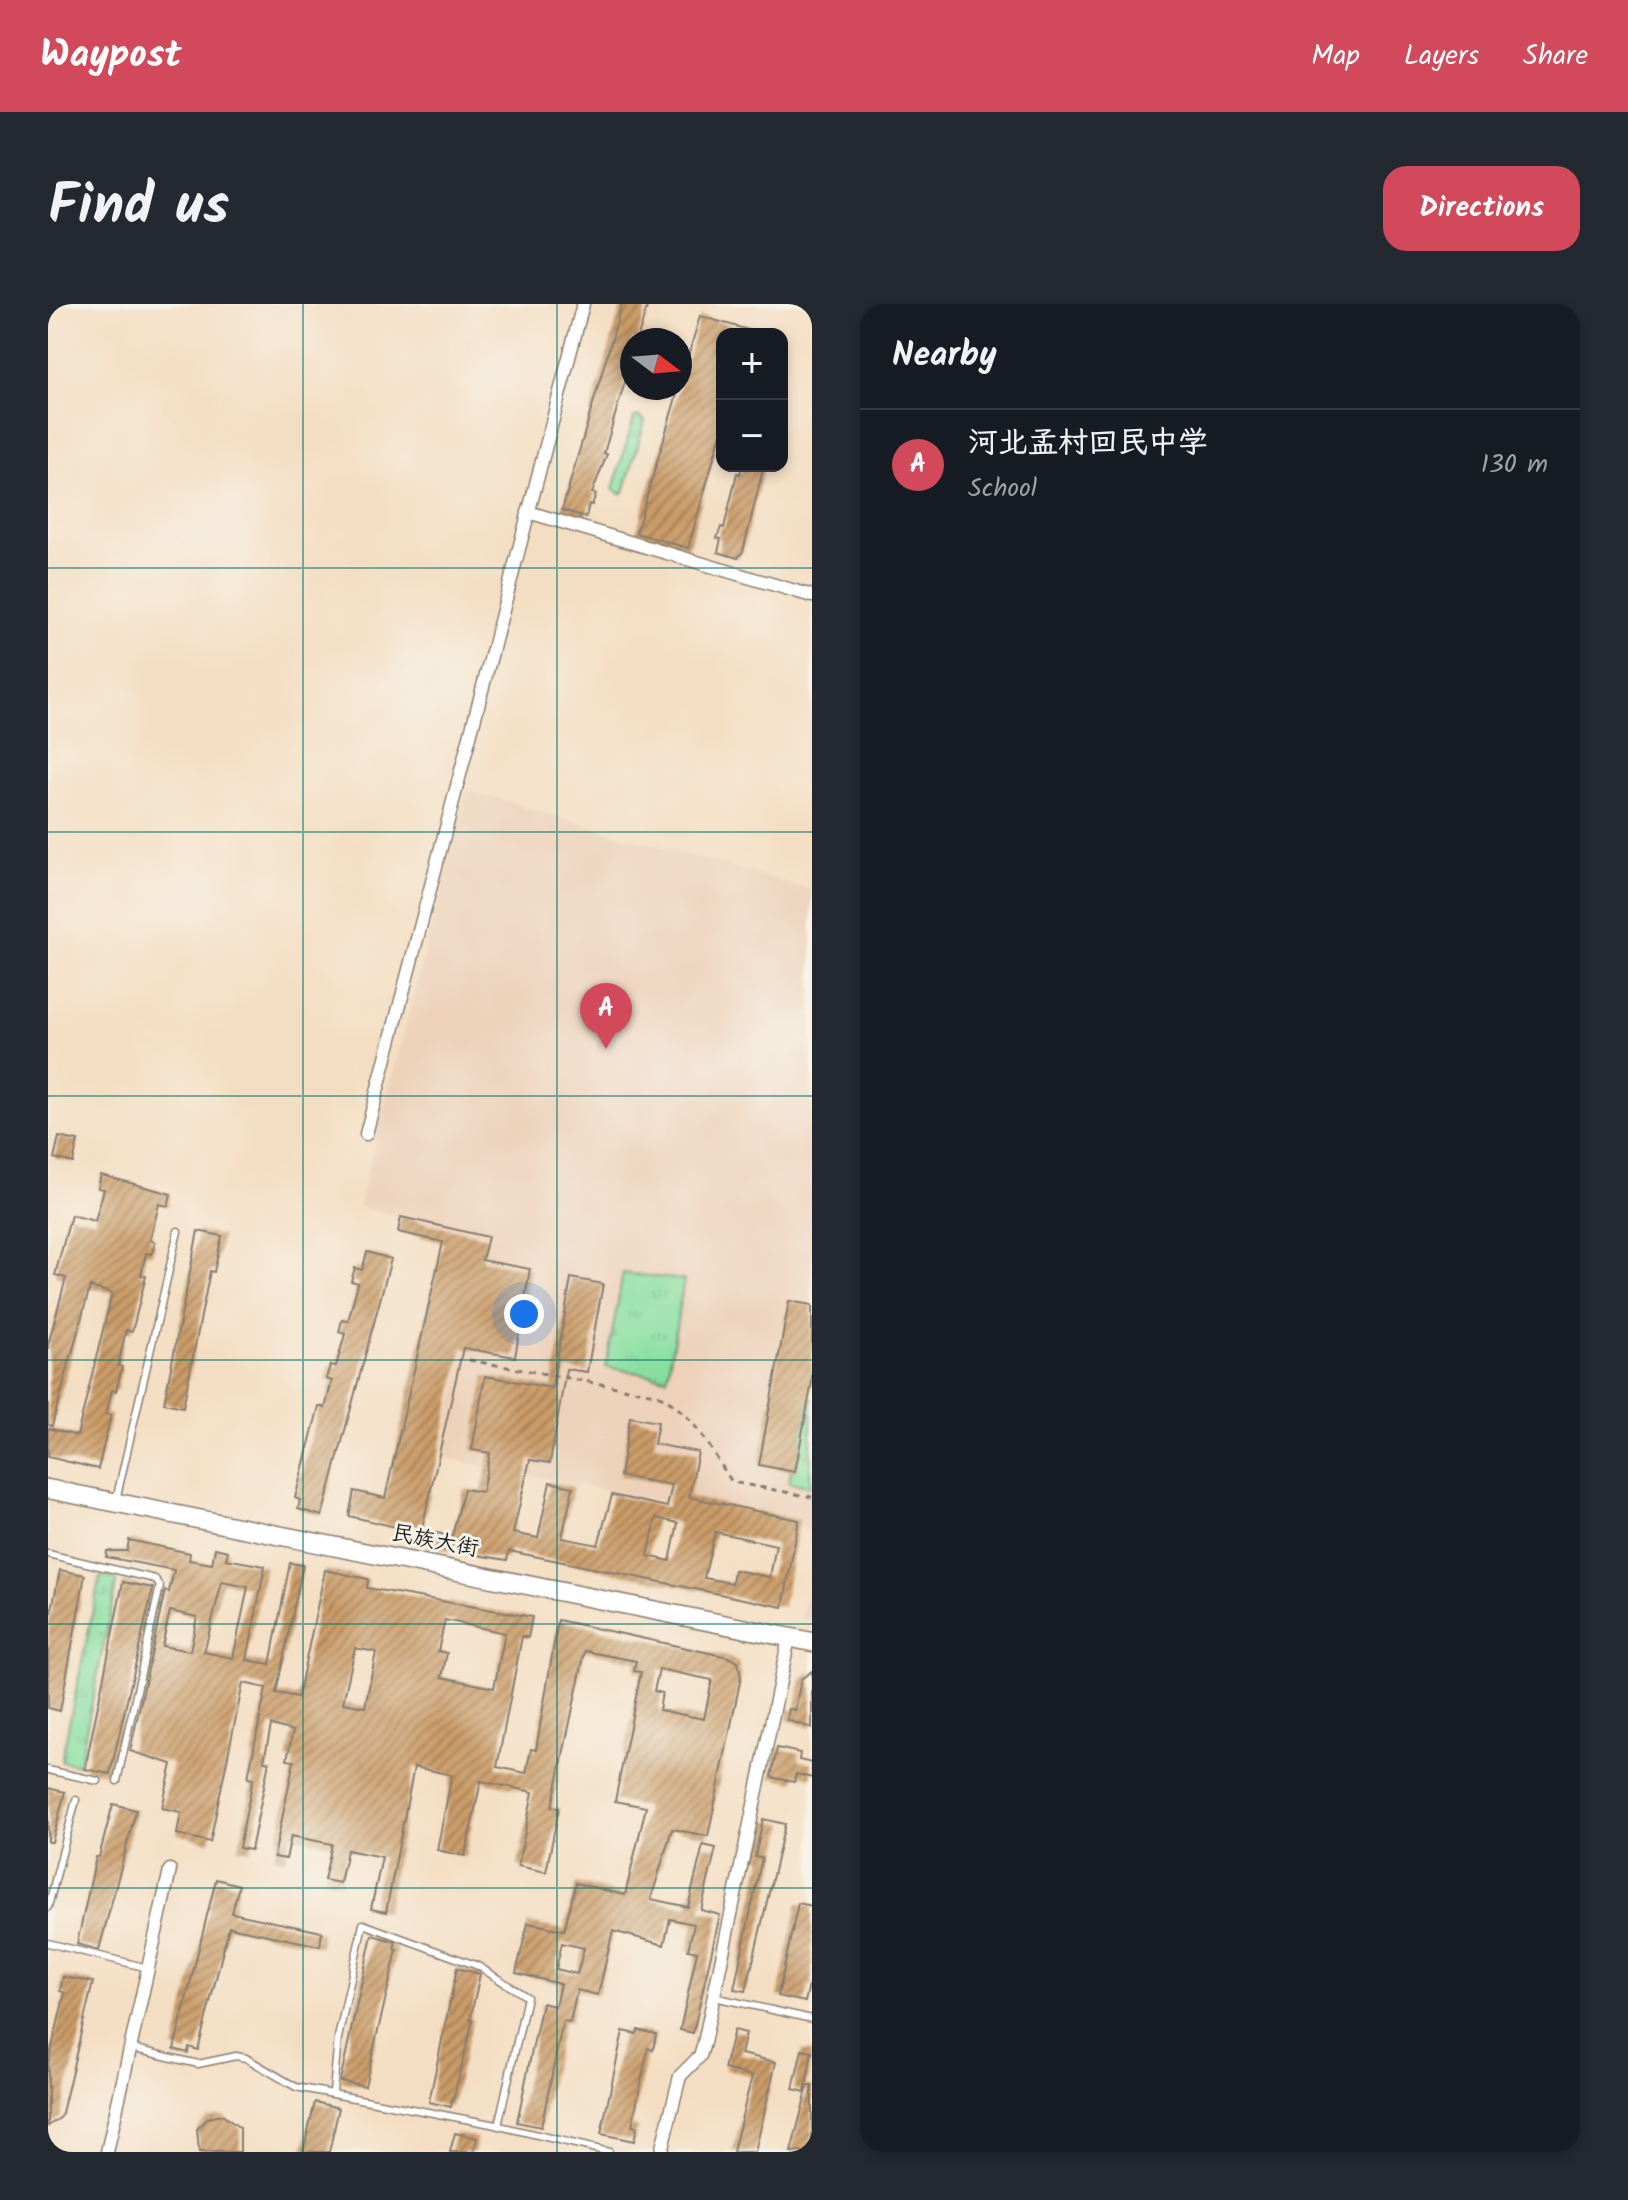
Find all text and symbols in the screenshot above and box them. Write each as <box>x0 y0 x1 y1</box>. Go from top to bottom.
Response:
text: Waypost <box>40 26 182 86</box>
text: Map <box>1311 34 1360 79</box>
text: Layers <box>1404 34 1479 79</box>
text: Share <box>1523 34 1588 79</box>
text: Find us <box>48 163 229 253</box>
button: Directions <box>1383 166 1580 251</box>
north arrow <box>620 328 692 400</box>
map controls <box>716 328 788 472</box>
button: + <box>716 328 788 400</box>
text: Nearby <box>892 329 997 383</box>
button: − <box>716 400 788 472</box>
text: 河北孟村回民中学 <box>968 420 1208 468</box>
text: A <box>910 444 926 486</box>
text: 130 m <box>1481 444 1548 486</box>
text: School <box>968 468 1037 510</box>
pin: A <box>580 983 632 1049</box>
your location <box>504 1294 544 1334</box>
street label: 民族大街 <box>388 1516 482 1568</box>

